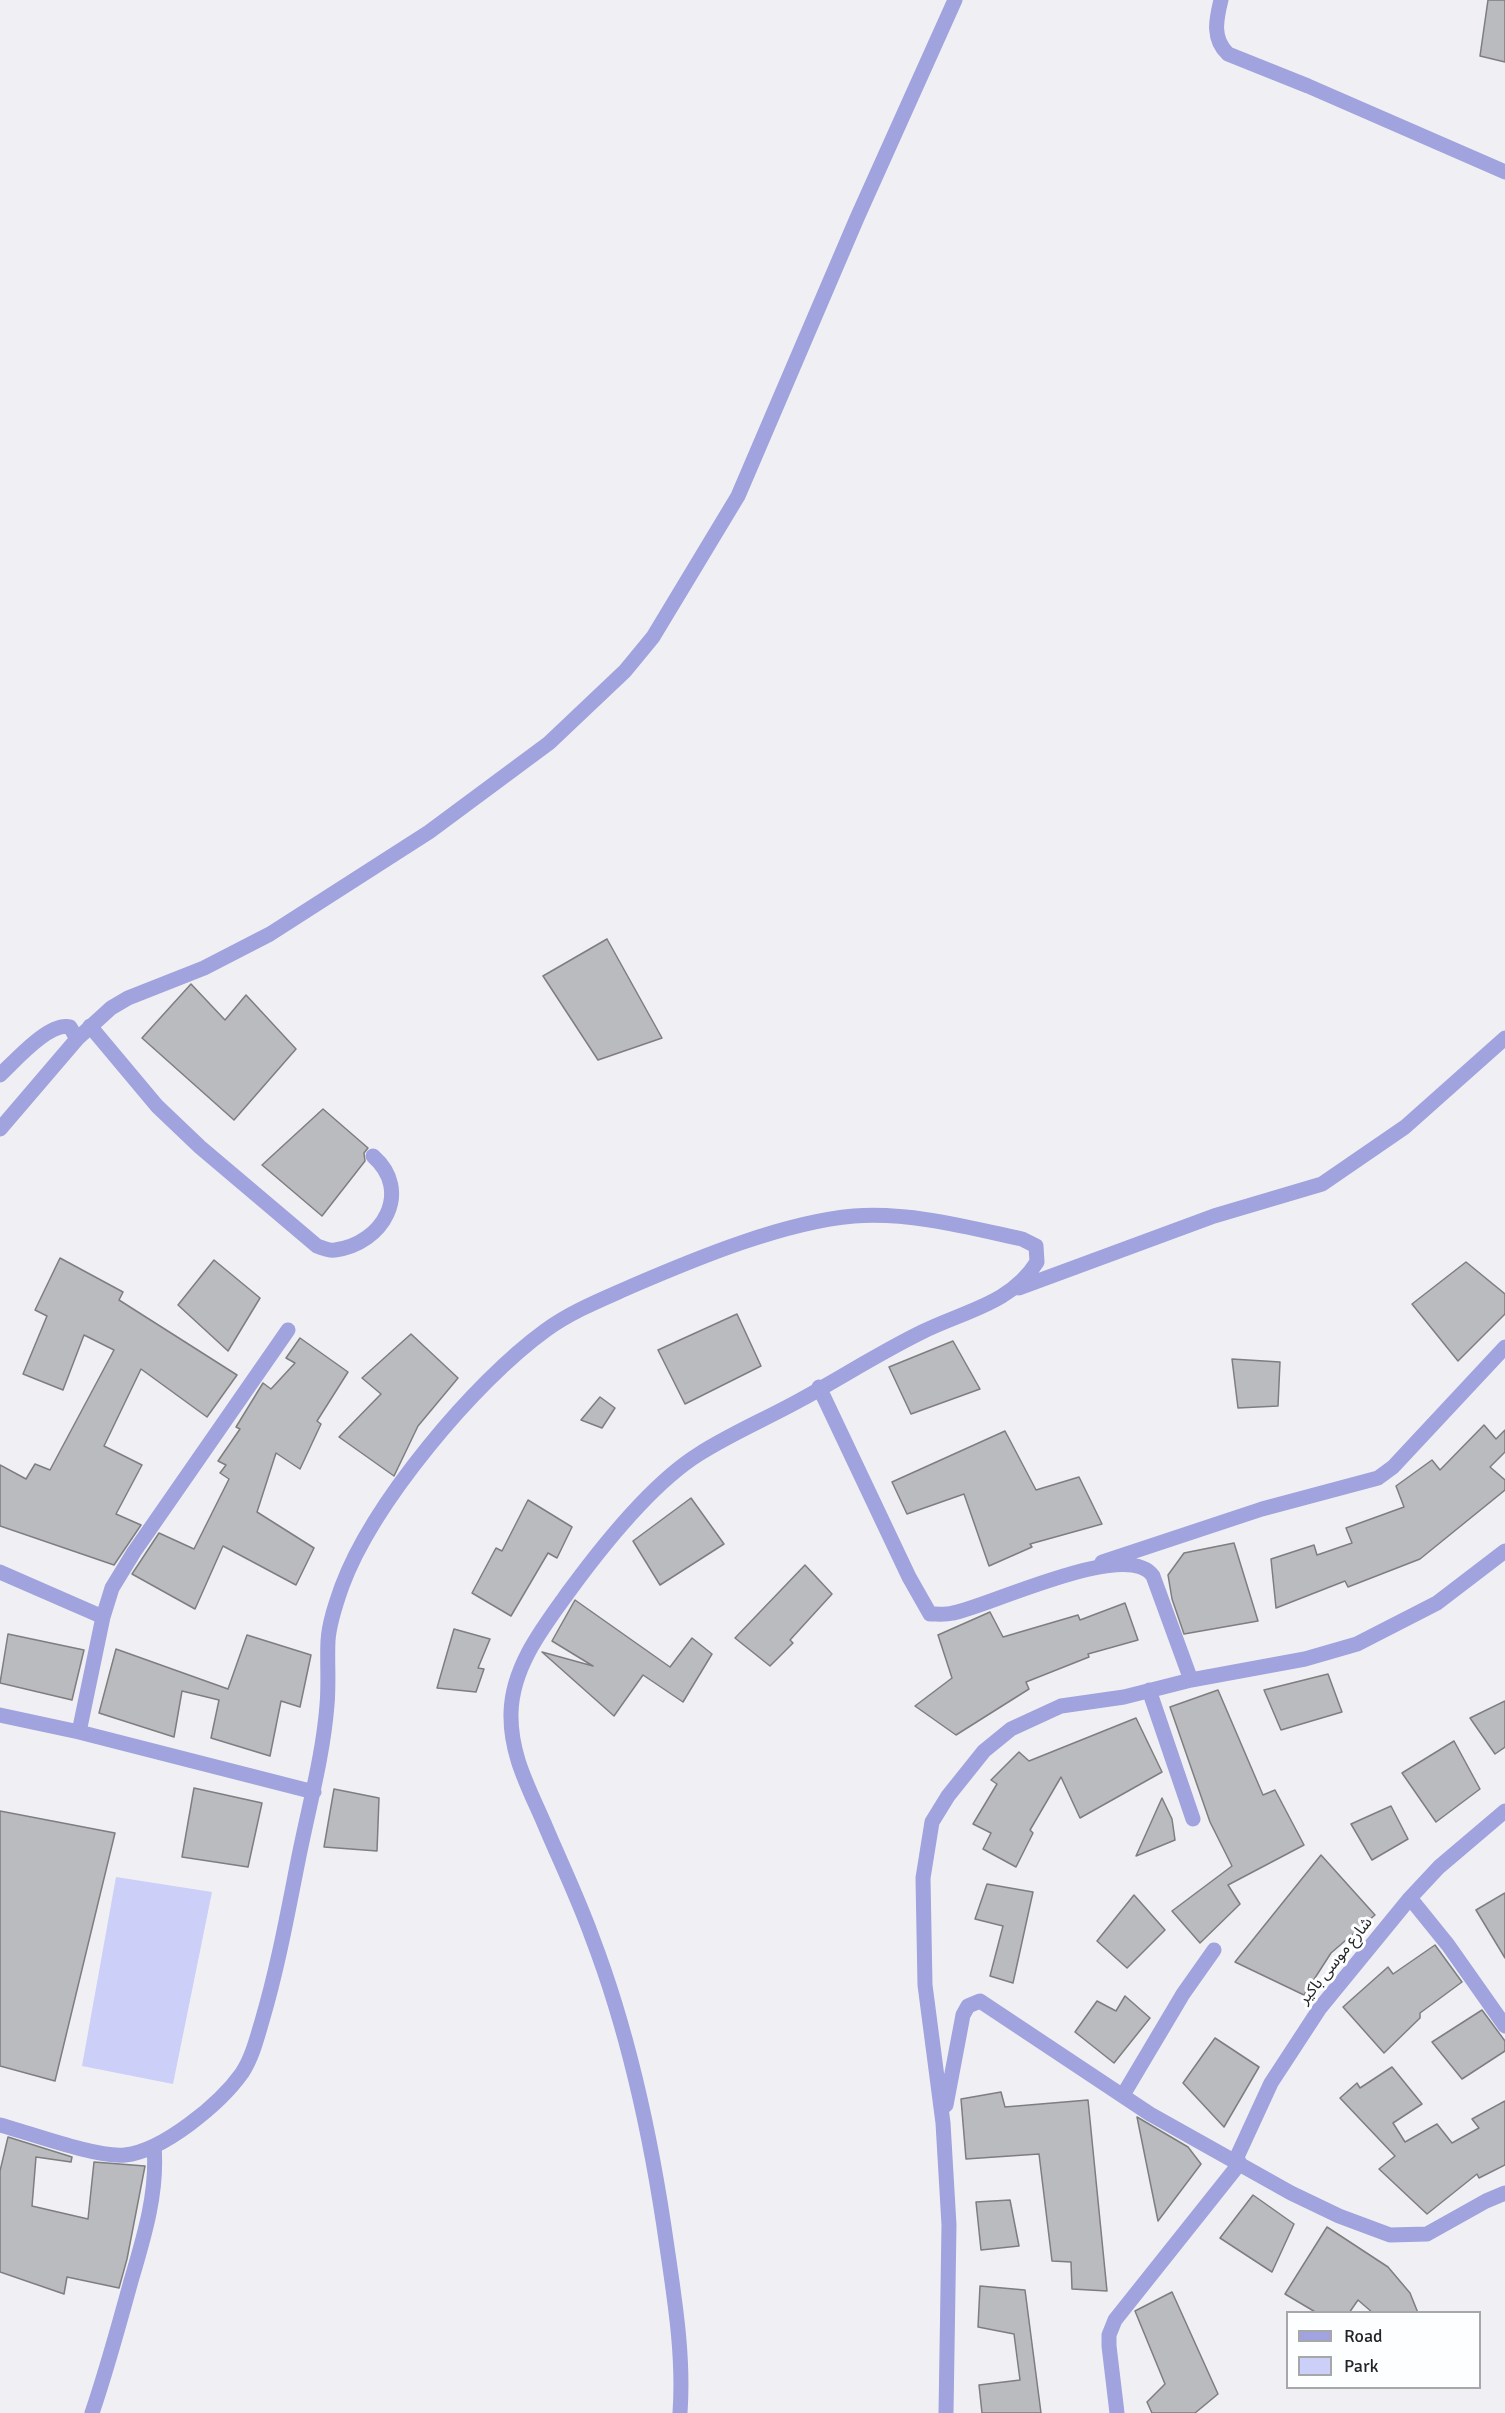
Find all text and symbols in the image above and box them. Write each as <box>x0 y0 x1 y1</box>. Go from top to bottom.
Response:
street label: شارع موسى باكير <box>1295 1914 1377 2008</box>
legend <box>1286 2311 1481 2389</box>
text: Road <box>1344 2325 1383 2347</box>
text: Park <box>1344 2355 1379 2377</box>

